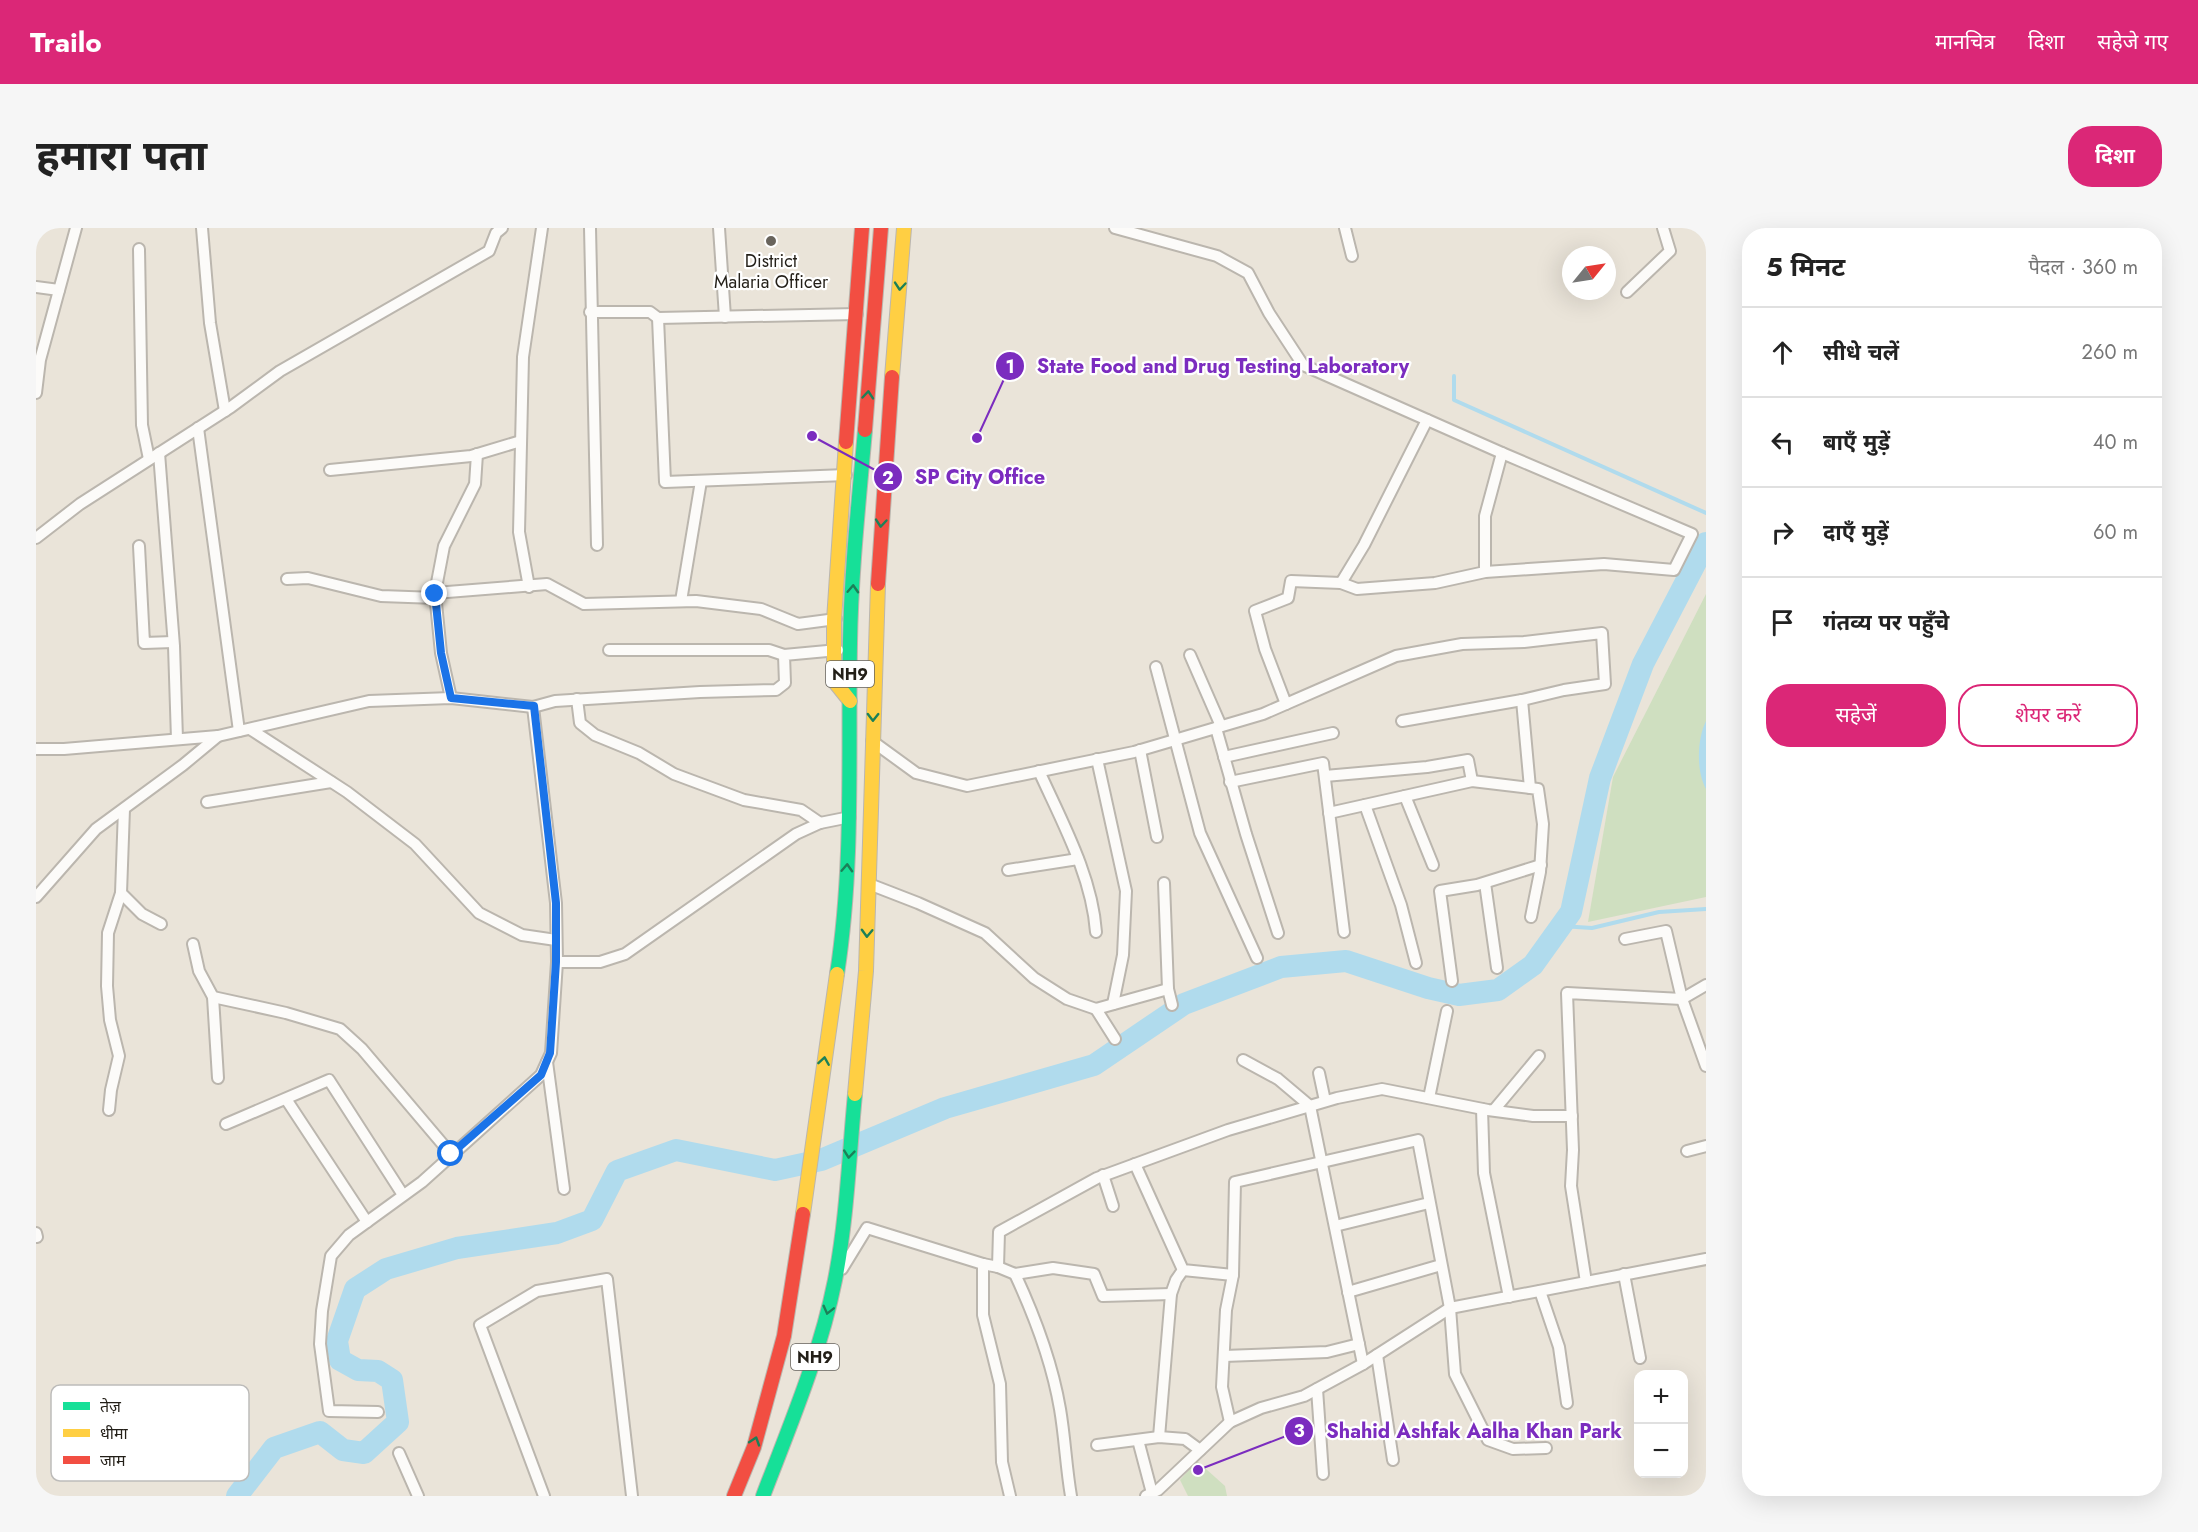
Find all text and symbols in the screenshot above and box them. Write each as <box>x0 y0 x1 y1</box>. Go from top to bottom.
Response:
text: Trailo <box>30 22 102 63</box>
text: मानचित्र <box>1935 27 1995 57</box>
text: दिशा <box>2028 27 2064 57</box>
text: सहेजे गए <box>2097 27 2168 57</box>
text: हमारा पता <box>36 125 207 186</box>
button: दिशा <box>2068 126 2162 187</box>
marker: District Malaria Officer <box>764 234 778 248</box>
north arrow <box>1562 246 1616 300</box>
place label: District Malaria Officer <box>714 248 829 295</box>
text: 5 मिनट <box>1766 248 1845 286</box>
text: पैदल · 360 m <box>2028 253 2138 282</box>
one-way arrow <box>894 282 907 291</box>
icon: ahead <box>1766 336 1799 369</box>
text: सीधे चलें <box>1823 336 1899 368</box>
text: 260 m <box>2082 338 2138 367</box>
callout: State Food and Drug Testing Laboratory <box>995 347 1422 385</box>
text: State Food and Drug Testing Laboratory <box>1037 352 1410 381</box>
text: 1 <box>1005 354 1015 380</box>
one-way arrow <box>861 390 874 399</box>
icon: left <box>1766 426 1799 459</box>
text: बाएँ मुड़ें <box>1823 426 1890 458</box>
text: 40 m <box>2093 428 2138 457</box>
callout: SP City Office <box>873 458 1057 496</box>
text: SP City Office <box>915 463 1045 492</box>
text: 2 <box>882 465 894 491</box>
icon: right <box>1766 516 1799 549</box>
text: दाएँ मुड़ें <box>1823 516 1889 548</box>
one-way arrow <box>875 518 888 527</box>
text: 60 m <box>2093 518 2138 547</box>
route end <box>421 580 447 606</box>
one-way arrow <box>847 585 860 594</box>
icon: arrive <box>1766 606 1799 639</box>
text: गंतव्य पर पहुँचे <box>1823 606 1949 638</box>
road number: NH9 <box>826 661 874 687</box>
button: सहेजें <box>1766 684 1946 747</box>
button: शेयर करें <box>1958 684 2138 747</box>
one-way arrow <box>866 713 879 722</box>
one-way arrow <box>840 863 853 872</box>
one-way arrow <box>861 929 874 938</box>
one-way arrow <box>817 1057 829 1066</box>
route start <box>437 1140 463 1166</box>
one-way arrow <box>843 1149 856 1159</box>
one-way arrow <box>822 1305 835 1315</box>
road number: NH9 <box>791 1344 839 1370</box>
map controls <box>1634 1370 1688 1478</box>
button: + <box>1634 1370 1688 1424</box>
legend <box>51 1385 249 1481</box>
text: तेज़ <box>100 1395 122 1418</box>
callout: Shahid Ashfak Aalha Khan Park <box>1284 1412 1634 1450</box>
text: Shahid Ashfak Aalha Khan Park <box>1326 1417 1622 1446</box>
text: 3 <box>1293 1418 1305 1444</box>
text: धीमा <box>100 1422 129 1445</box>
button: − <box>1634 1424 1688 1478</box>
one-way arrow <box>748 1436 760 1447</box>
text: जाम <box>100 1449 126 1472</box>

